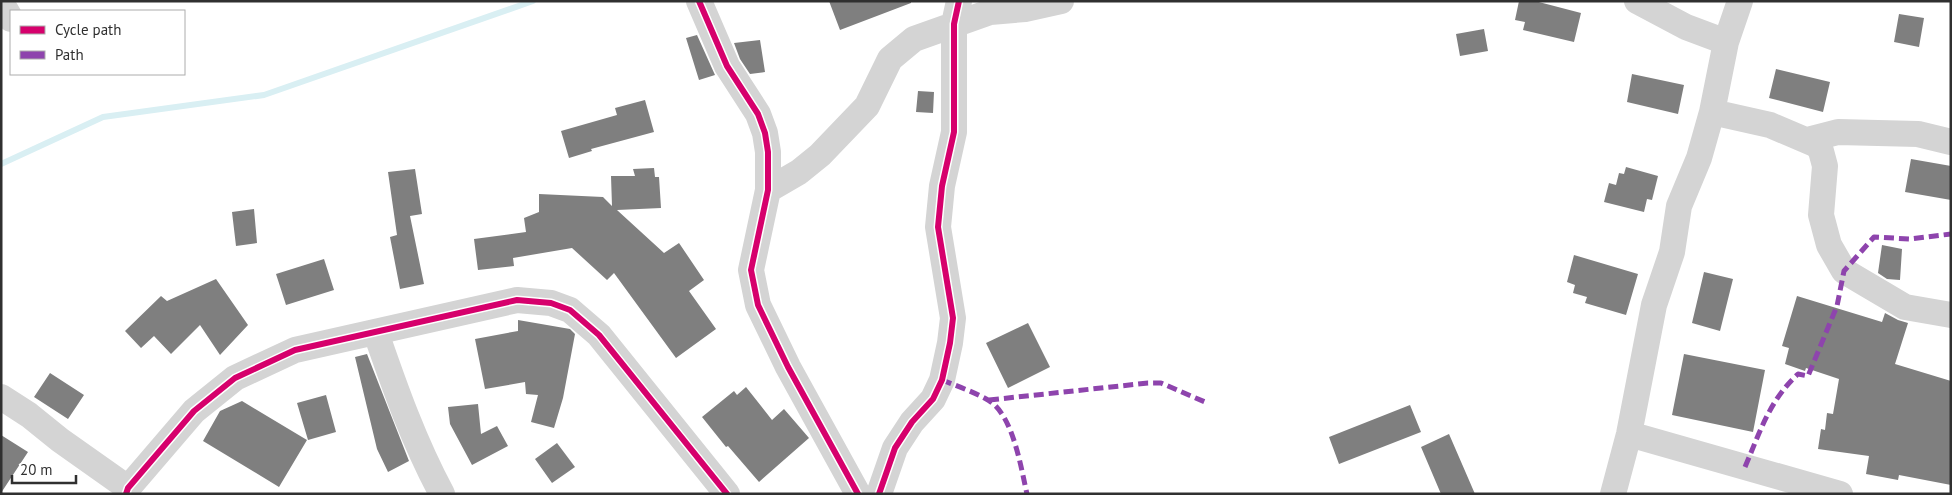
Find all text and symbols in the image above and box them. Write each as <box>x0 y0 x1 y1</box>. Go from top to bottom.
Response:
legend <box>10 10 185 75</box>
text: Cycle path <box>55 20 121 39</box>
text: Path <box>55 45 84 64</box>
scale bar <box>12 452 76 484</box>
text: 20 m <box>20 460 53 479</box>

